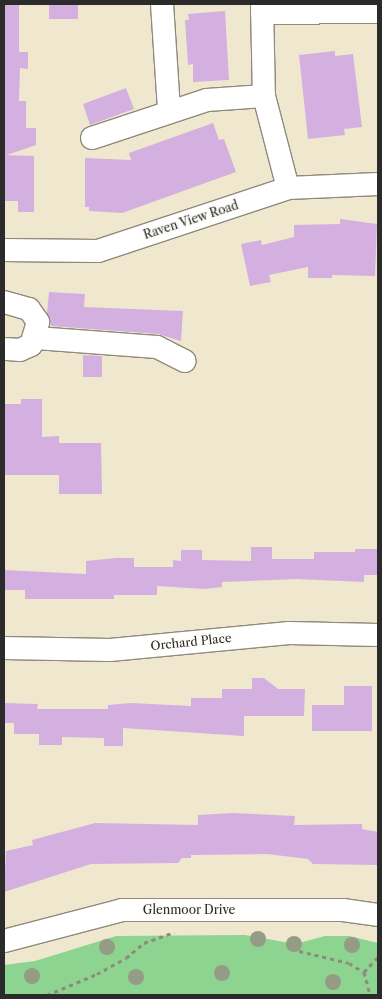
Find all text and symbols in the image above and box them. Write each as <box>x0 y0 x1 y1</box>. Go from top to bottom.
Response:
street label: Raven View Road <box>141 198 241 242</box>
street label: Orchard Place <box>150 631 232 653</box>
street label: Glenmoor Drive <box>143 903 235 917</box>

